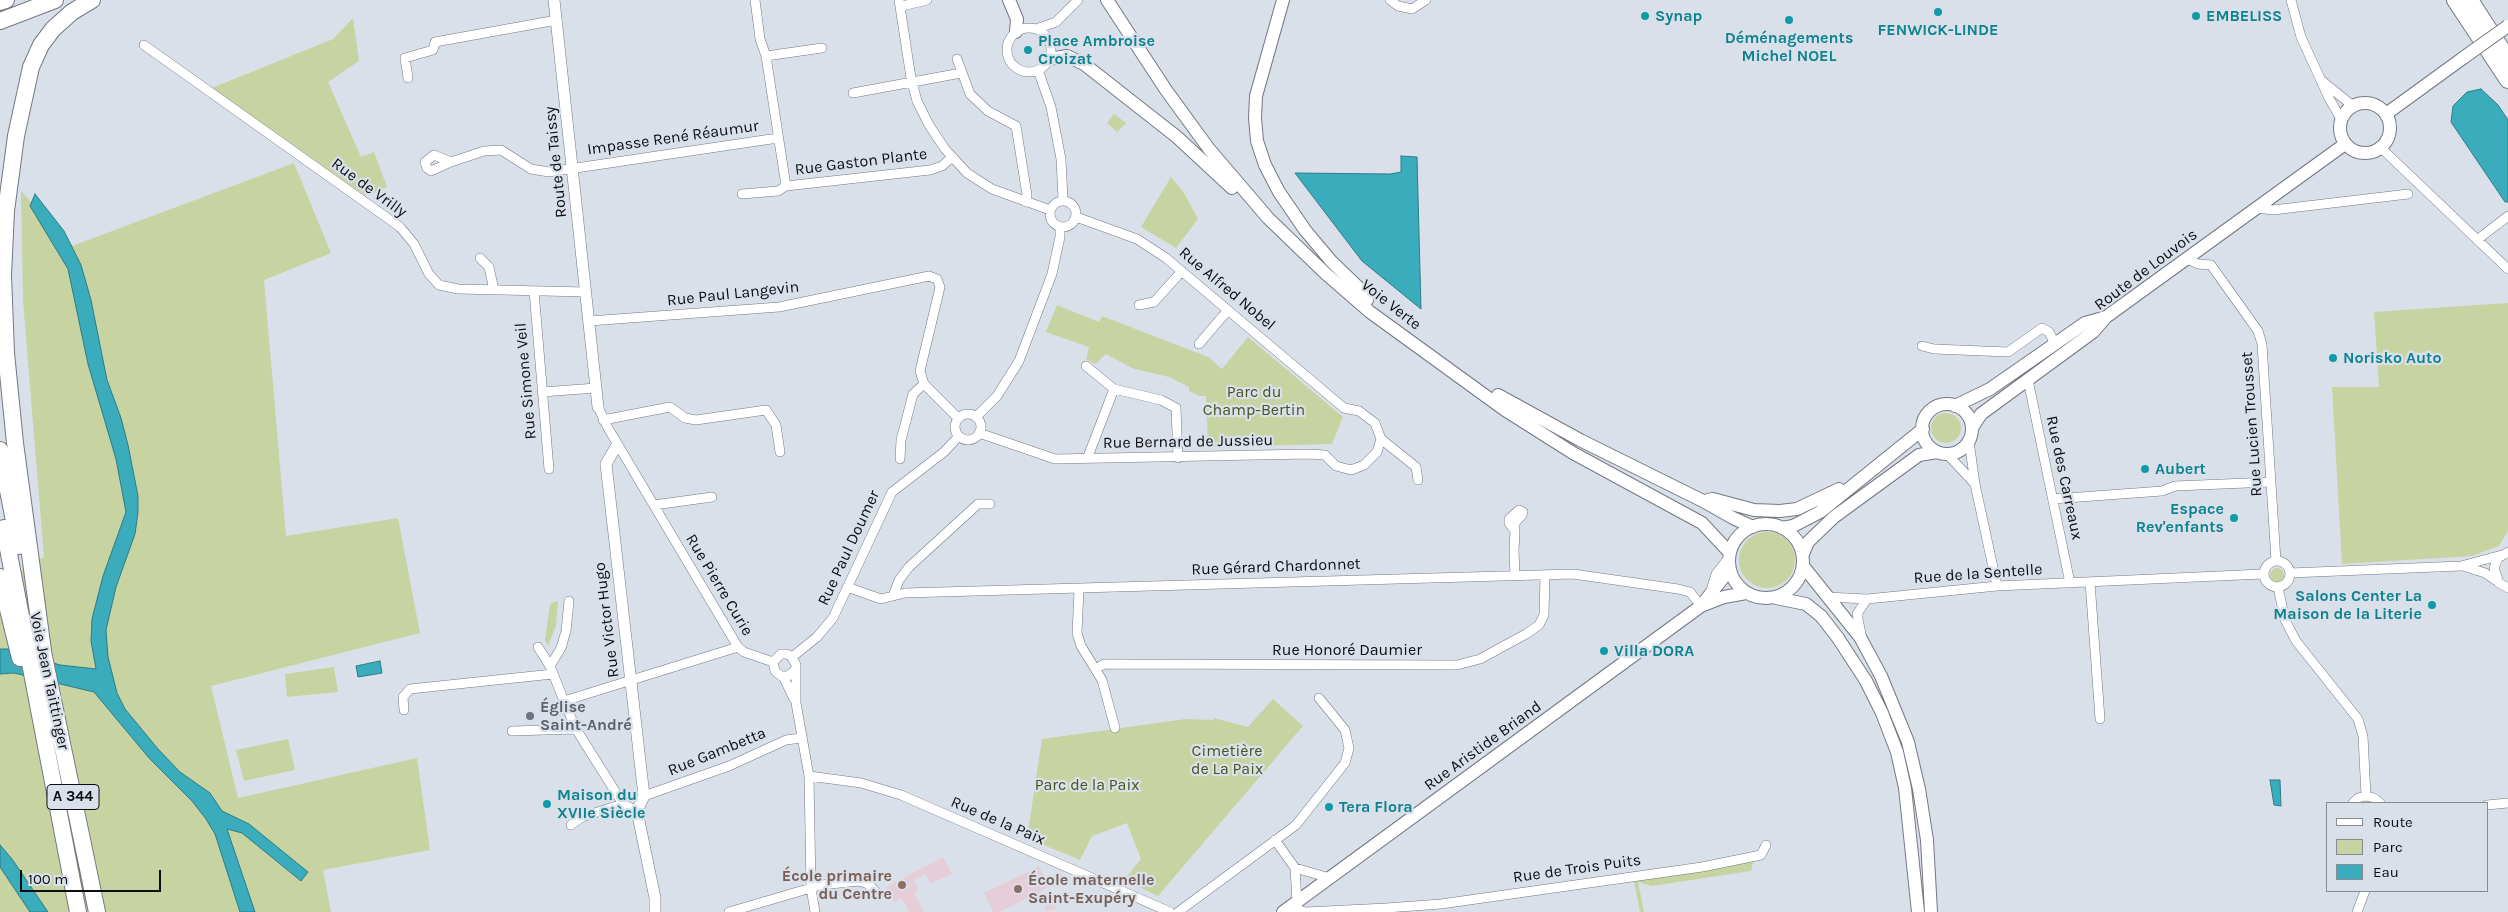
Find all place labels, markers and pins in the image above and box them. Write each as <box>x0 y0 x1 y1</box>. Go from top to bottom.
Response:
place label: Synap <box>1655 6 1702 26</box>
marker: FENWICK-LINDE <box>1932 6 1944 18</box>
place label: EMBELISS <box>2206 6 2282 26</box>
marker: Synap <box>1639 10 1651 22</box>
marker: EMBELISS <box>2190 10 2202 22</box>
marker: Déménagements Michel NOEL <box>1783 14 1795 26</box>
place label: FENWICK-LINDE <box>1878 20 1998 40</box>
place label: Déménagements Michel NOEL <box>1725 28 1853 66</box>
place label: Place Ambroise Croizat <box>1038 31 1155 69</box>
marker: Place Ambroise Croizat <box>1022 44 1034 56</box>
place label: Norisko Auto <box>2343 348 2441 368</box>
marker: Norisko Auto <box>2327 352 2339 364</box>
place label: Aubert <box>2155 459 2206 479</box>
marker: Aubert <box>2139 463 2151 475</box>
place label: Espace Rev'enfants <box>2136 499 2224 537</box>
marker: Espace Rev'enfants <box>2228 512 2240 524</box>
place label: Salons Center La Maison de la Literie <box>2273 586 2422 624</box>
marker: Salons Center La Maison de la Literie <box>2426 599 2438 611</box>
place label: Villa DORA <box>1614 641 1694 661</box>
marker: Villa DORA <box>1598 645 1610 657</box>
place label: Église Saint-André <box>540 697 632 735</box>
marker: Église Saint-André <box>524 710 536 722</box>
place label: Maison du XVIIe Siècle <box>557 785 646 823</box>
place label: Tera Flora <box>1339 797 1413 817</box>
marker: Maison du XVIIe Siècle <box>541 798 553 810</box>
marker: Tera Flora <box>1323 801 1335 813</box>
place label: École primaire du Centre <box>782 866 892 904</box>
place label: École maternelle Saint-Exupéry <box>1028 870 1155 908</box>
marker: École primaire du Centre <box>896 879 908 891</box>
marker: École maternelle Saint-Exupéry <box>1012 883 1024 895</box>

